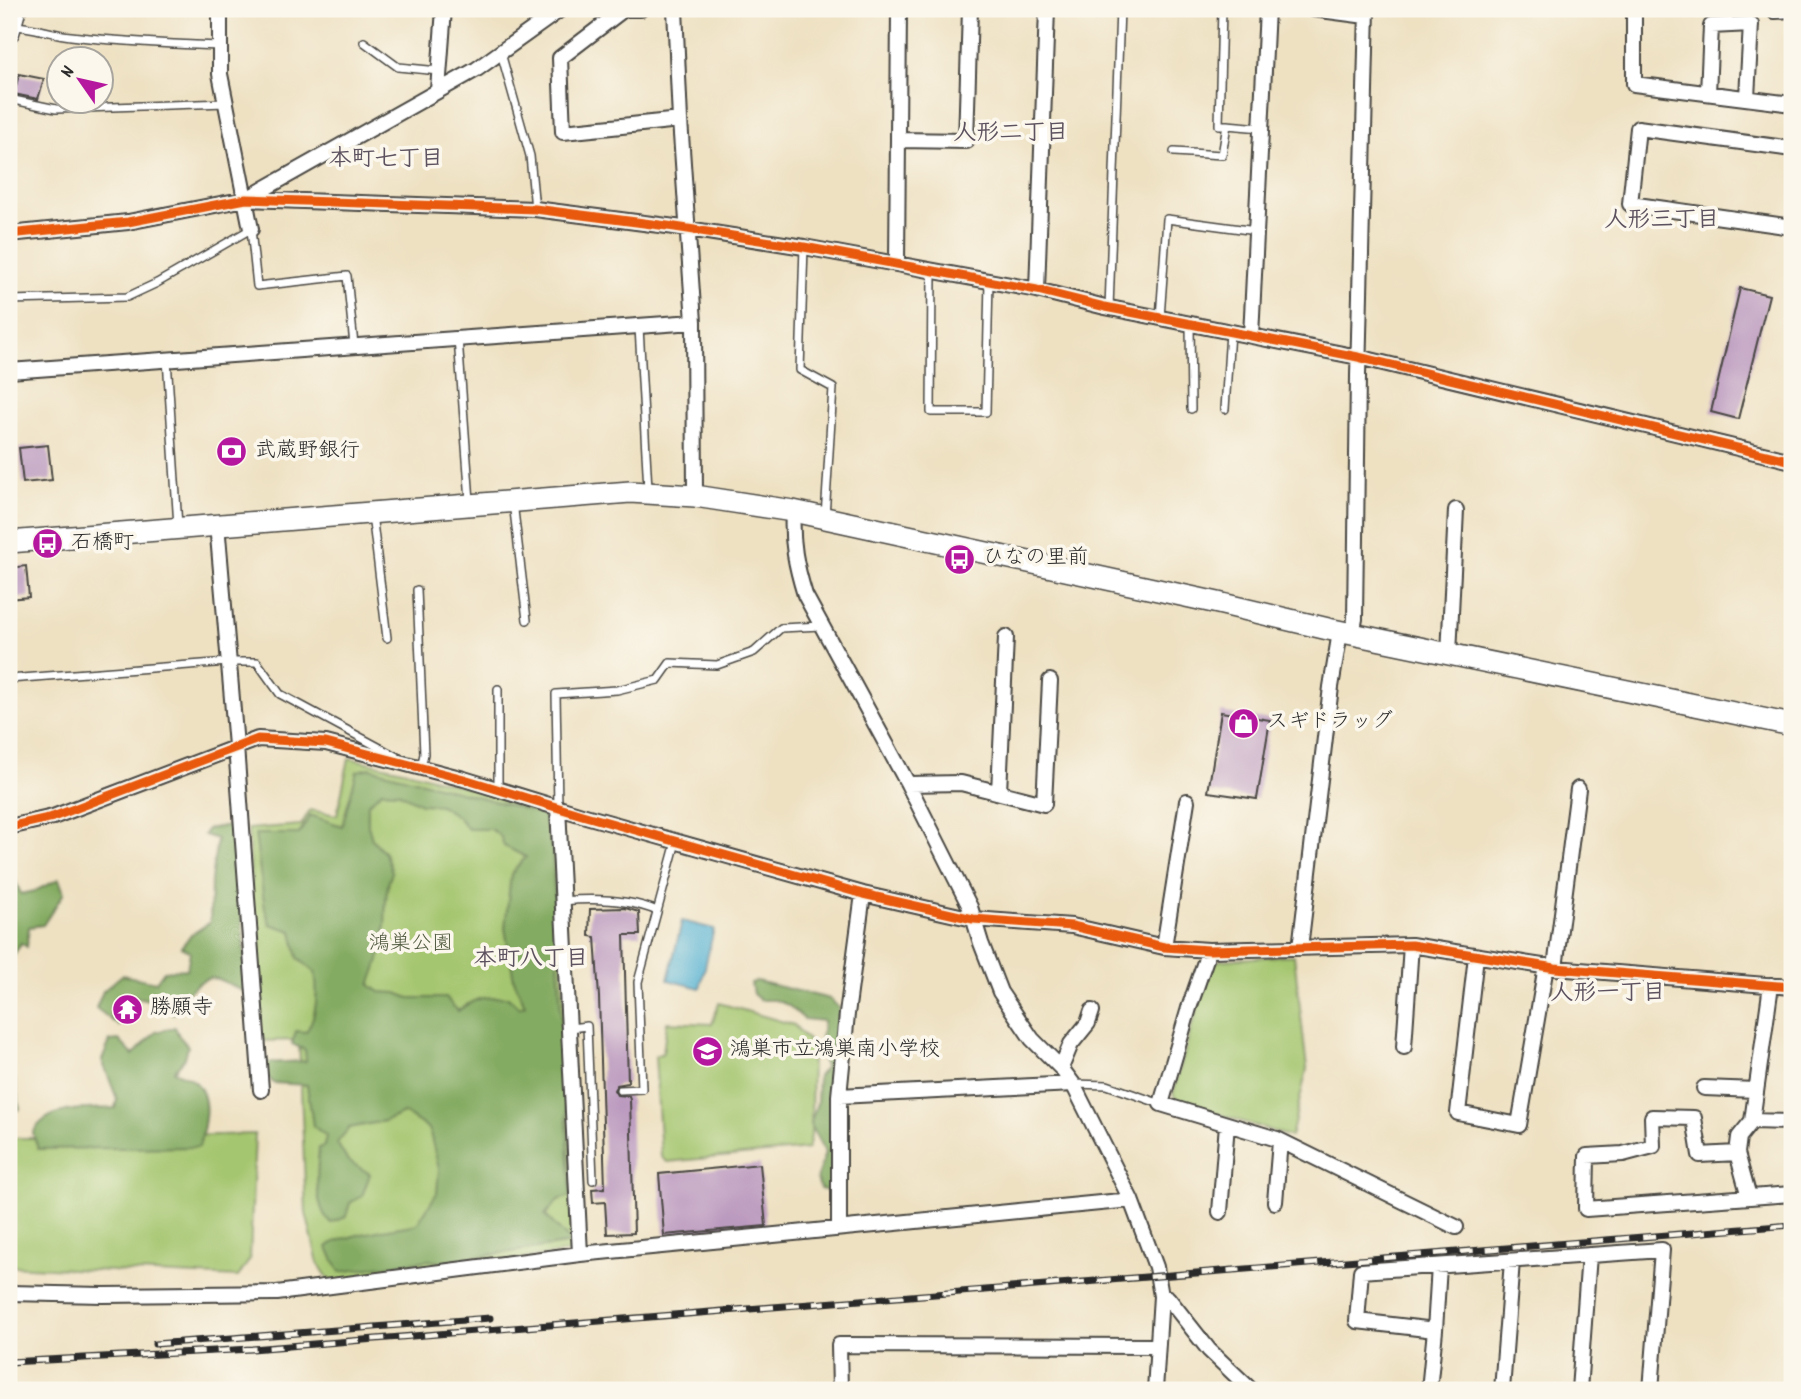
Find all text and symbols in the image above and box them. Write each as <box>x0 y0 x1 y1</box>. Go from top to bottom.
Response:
north arrow <box>46 46 116 116</box>
text: N <box>55 61 83 84</box>
district label: 人形二丁目 <box>954 118 1069 151</box>
district label: 本町七丁目 <box>329 144 444 177</box>
district label: 人形三丁目 <box>1605 205 1720 238</box>
bank icon: 武蔵野銀行 <box>215 435 249 469</box>
place label: 武蔵野銀行 <box>255 437 360 467</box>
bus stop icon: 石橋町 <box>31 527 65 561</box>
place label: 石橋町 <box>71 529 134 559</box>
bus stop icon: ひなの里前 <box>943 542 977 576</box>
place label: ひなの里前 <box>983 544 1088 574</box>
shop icon: スギドラッグ <box>1227 706 1261 740</box>
place label: スギドラッグ <box>1267 708 1393 738</box>
park label: 鴻巣公園 <box>369 930 453 960</box>
district label: 本町八丁目 <box>474 944 589 977</box>
district label: 人形一丁目 <box>1551 978 1666 1011</box>
temple icon: 勝願寺 <box>110 992 144 1026</box>
place label: 勝願寺 <box>150 994 213 1024</box>
school or university icon: 鴻巣市立鴻巣南小学校 <box>690 1034 724 1068</box>
place label: 鴻巣市立鴻巣南小学校 <box>730 1036 940 1066</box>

